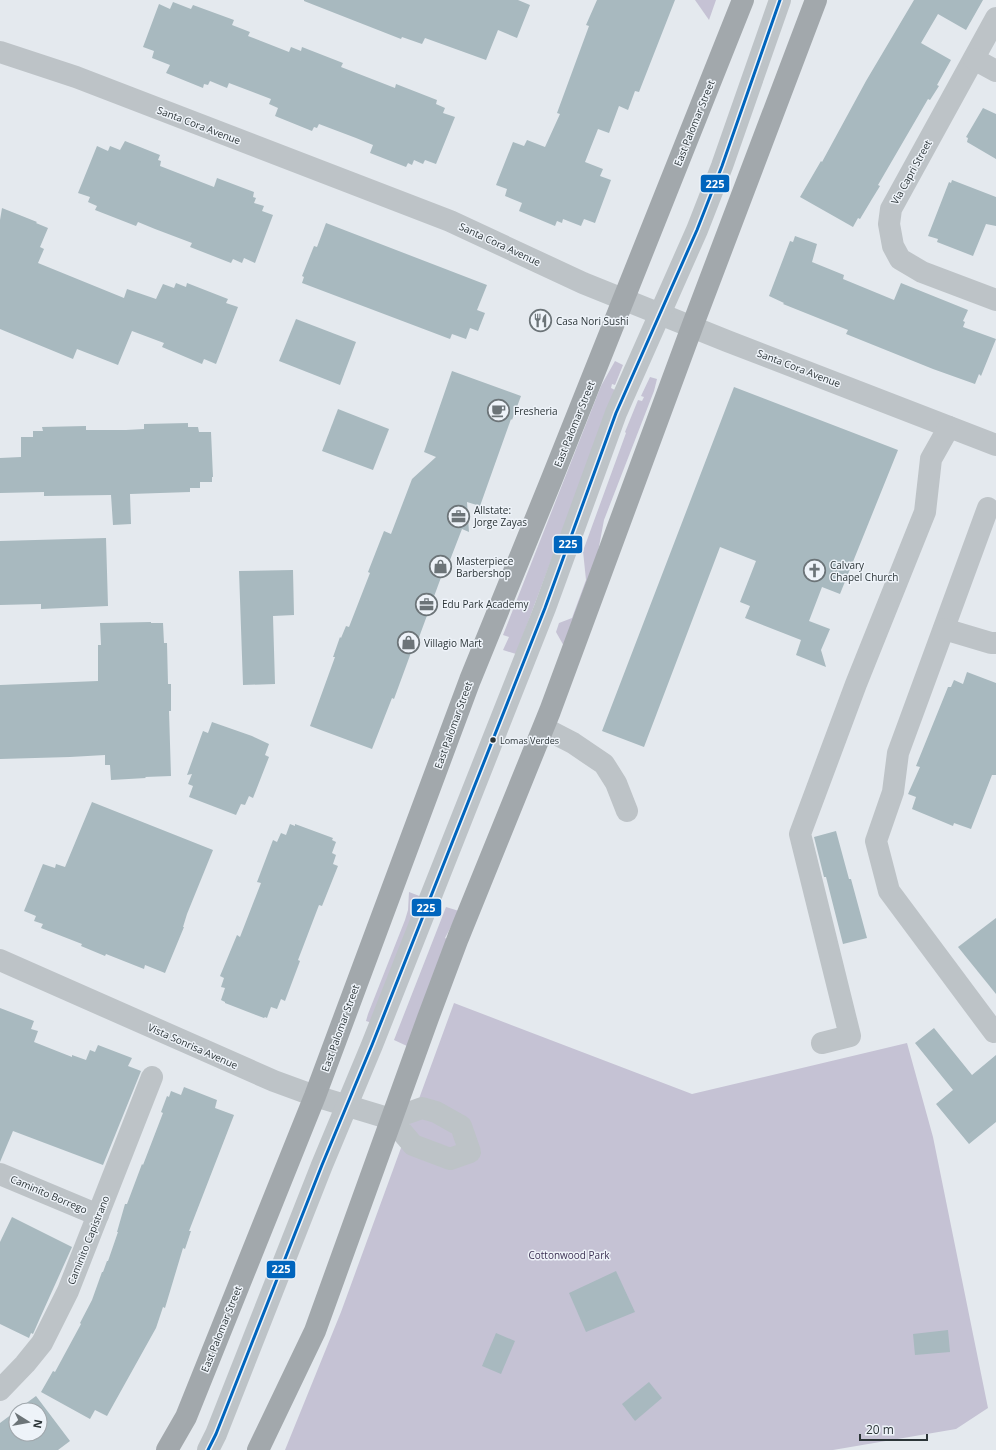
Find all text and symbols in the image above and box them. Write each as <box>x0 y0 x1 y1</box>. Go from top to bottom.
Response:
street label: East Palomar Street <box>670 78 718 168</box>
street label: Santa Cora Avenue <box>155 103 243 147</box>
street label: Via Capri Street <box>887 137 935 207</box>
line badge: 225 <box>700 174 730 193</box>
text: 225 <box>706 176 724 191</box>
street label: Santa Cora Avenue <box>457 219 543 269</box>
restaurant icon: Casa Nori Sushi <box>528 308 554 334</box>
place label: Casa Nori Sushi <box>556 314 629 328</box>
street label: Santa Cora Avenue <box>755 346 843 390</box>
street label: East Palomar Street <box>550 379 598 469</box>
cafe icon: Fresheria <box>485 398 511 424</box>
place label: Fresheria <box>514 404 558 418</box>
office icon: Allstate: Jorge Zayas <box>445 503 471 529</box>
place label: Allstate: Jorge Zayas <box>473 503 527 529</box>
line badge: 225 <box>553 535 583 554</box>
text: 225 <box>559 536 577 551</box>
shop icon: Masterpiece Barbershop <box>428 554 454 580</box>
place label: Masterpiece Barbershop <box>456 554 514 580</box>
church icon: Calvary Chapel Church <box>802 558 828 584</box>
place label: Calvary Chapel Church <box>830 558 898 584</box>
office icon: Edu Park Academy <box>413 591 439 617</box>
place label: Edu Park Academy <box>442 597 530 611</box>
shop icon: Villagio Mart <box>396 630 422 656</box>
place label: Villagio Mart <box>424 636 482 650</box>
street label: East Palomar Street <box>431 679 475 770</box>
place label: Lomas Verdes <box>500 734 559 747</box>
marker: Lomas Verdes <box>488 735 498 745</box>
line badge: 225 <box>411 898 442 917</box>
text: 225 <box>417 900 435 915</box>
street label: East Palomar Street <box>318 982 362 1073</box>
street label: Vista Sonrisa Avenue <box>146 1020 240 1072</box>
street label: Caminito Borrego <box>8 1171 90 1217</box>
street label: Caminito Capistrano <box>64 1193 112 1287</box>
park label: Cottonwood Park <box>528 1248 610 1262</box>
line badge: 225 <box>266 1260 296 1279</box>
text: 225 <box>272 1261 290 1276</box>
street label: East Palomar Street <box>197 1284 245 1374</box>
north arrow <box>8 1402 48 1442</box>
scale bar <box>860 1416 927 1442</box>
text: N <box>30 1418 47 1430</box>
text: 20 m <box>866 1421 894 1438</box>

